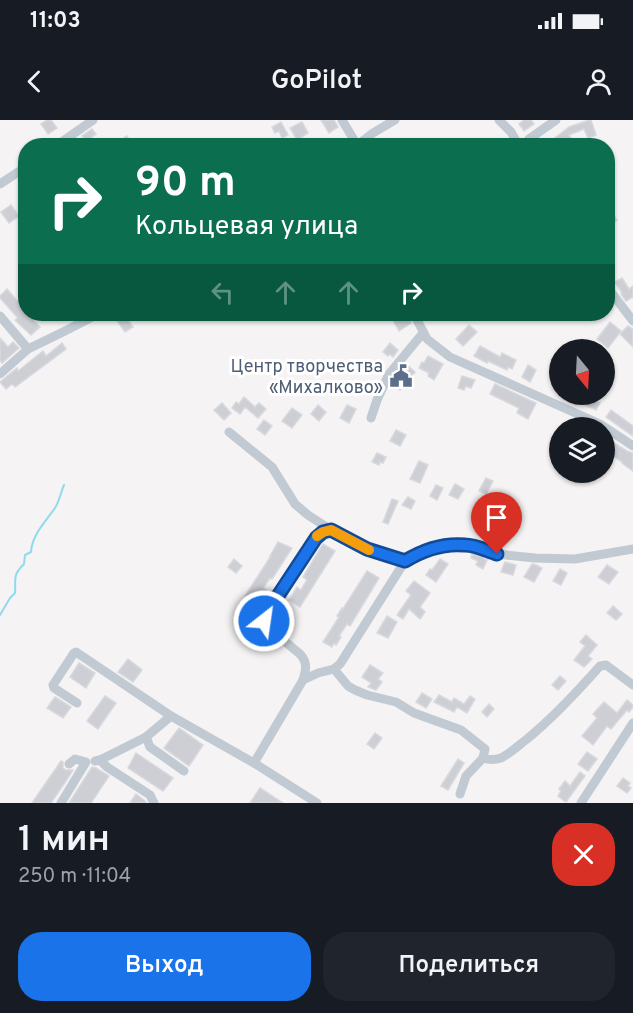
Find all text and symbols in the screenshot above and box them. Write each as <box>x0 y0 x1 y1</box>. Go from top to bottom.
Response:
text: 11:03 <box>30 8 81 35</box>
text: GoPilot <box>271 64 362 98</box>
icon: back <box>18 65 51 98</box>
icon: person <box>582 65 615 98</box>
text: 90 m <box>135 158 236 211</box>
icon: right <box>36 162 114 240</box>
text: Кольцевая улица <box>135 210 358 244</box>
icon: left <box>206 276 239 309</box>
icon: ahead <box>269 276 302 309</box>
icon: ahead <box>332 276 365 309</box>
icon: right <box>395 276 428 309</box>
north arrow <box>549 339 615 405</box>
map controls <box>549 339 615 483</box>
place label: Центр творчества «Михалково» <box>231 356 383 400</box>
public building icon: Центр творчества «Михалково» <box>388 363 414 389</box>
button: layers <box>549 417 615 483</box>
pin <box>471 492 522 554</box>
icon: arrive <box>480 501 513 534</box>
position arrow <box>232 589 296 653</box>
text: 1 мин <box>18 818 110 864</box>
button: close <box>552 823 615 886</box>
text: 250 m · 11:04 <box>18 864 131 890</box>
button: Выход <box>18 932 311 1001</box>
button: Поделиться <box>323 932 615 1001</box>

